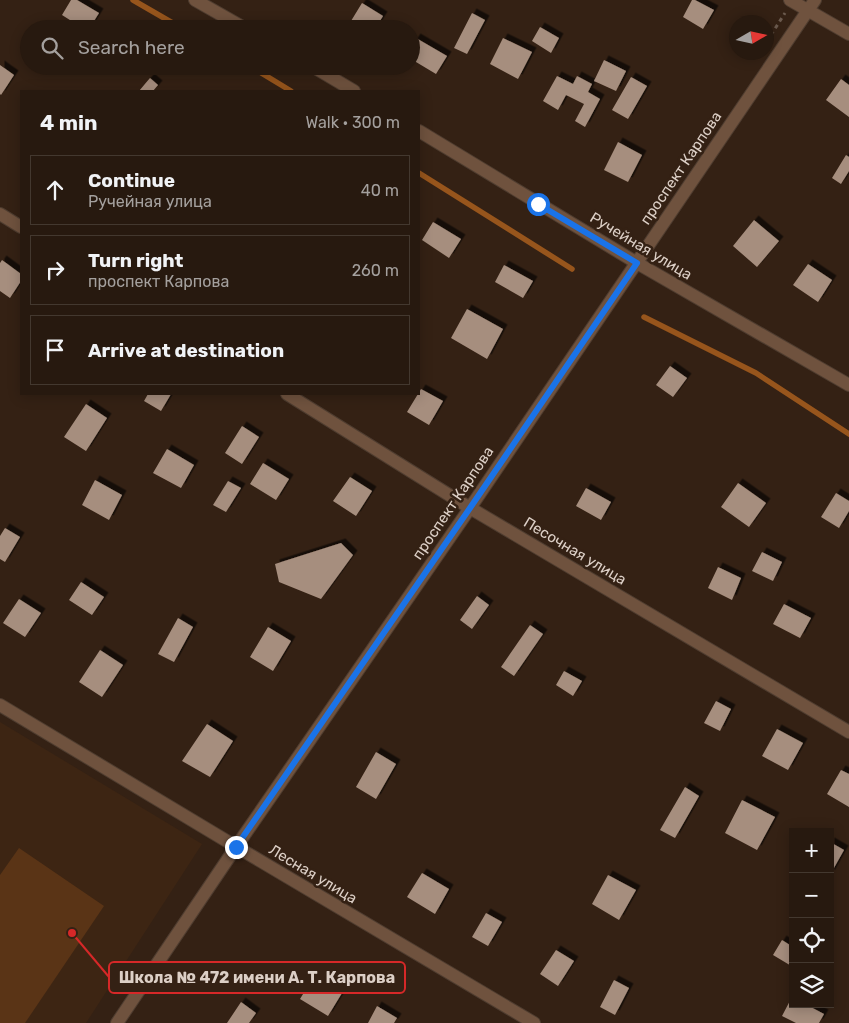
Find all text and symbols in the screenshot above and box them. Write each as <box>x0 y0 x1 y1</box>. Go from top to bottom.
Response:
north arrow <box>729 15 774 60</box>
search box <box>20 20 420 75</box>
icon: search <box>38 34 66 62</box>
text: Search here <box>78 36 185 59</box>
street label: проспект Карпова <box>637 108 725 228</box>
text: 4 min <box>40 110 98 135</box>
text: Walk · 300 m <box>306 113 400 132</box>
text: Continue <box>88 169 175 192</box>
icon: ahead <box>41 176 69 204</box>
text: 40 m <box>361 181 399 200</box>
text: Ручейная улица <box>88 192 212 211</box>
route start <box>527 193 550 216</box>
street label: Ручейная улица <box>587 208 695 284</box>
text: Turn right <box>88 249 183 272</box>
icon: right <box>41 256 69 284</box>
text: 260 m <box>352 261 399 280</box>
text: проспект Карпова <box>88 272 229 291</box>
icon: arrive <box>41 336 69 364</box>
text: Arrive at destination <box>88 339 284 362</box>
street label: проспект Карпова <box>409 443 497 563</box>
street label: Песочная улица <box>520 513 630 589</box>
map controls <box>789 828 834 1008</box>
button: + <box>789 828 834 873</box>
route end <box>225 836 248 859</box>
street label: Лесная улица <box>266 841 360 907</box>
button: − <box>789 873 834 918</box>
button: locate <box>789 918 834 963</box>
callout: Школа № 472 имени А. Т. Карпова <box>109 962 405 993</box>
button: layers <box>789 963 834 1008</box>
text: Школа № 472 имени А. Т. Карпова <box>119 968 395 987</box>

